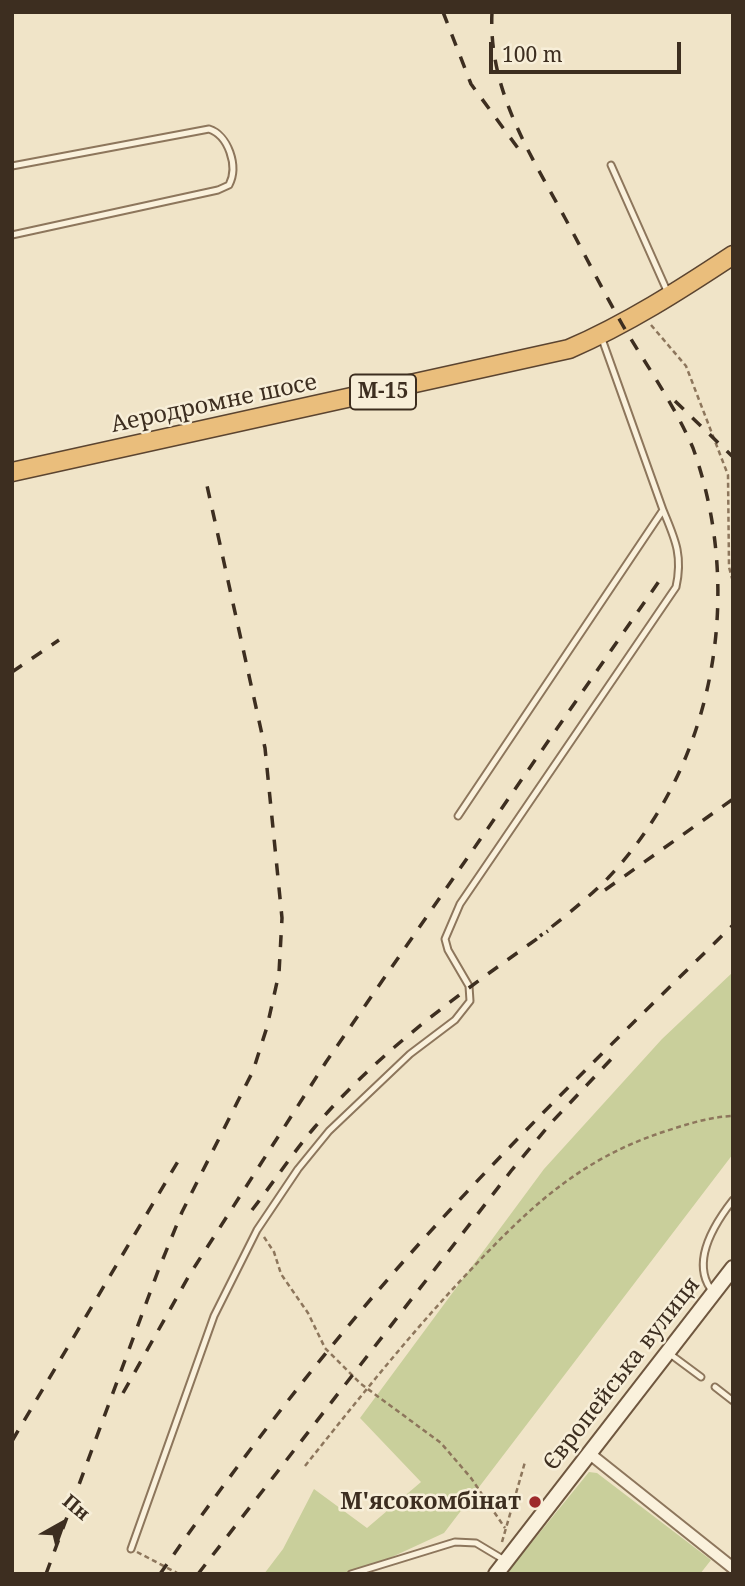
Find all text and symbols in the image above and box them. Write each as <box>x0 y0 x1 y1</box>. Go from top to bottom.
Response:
scale bar <box>493 28 686 72</box>
text: 100 m <box>502 40 563 68</box>
street label: Аеродромне шосе <box>109 369 319 439</box>
road number: М-15 <box>350 374 416 410</box>
street label: Європейська вулиця <box>538 1272 706 1476</box>
north arrow <box>28 1488 98 1558</box>
text: Пн <box>57 1488 96 1526</box>
place label: М'ясокомбінат <box>340 1488 521 1516</box>
marker: М'ясокомбінат <box>527 1494 543 1510</box>

